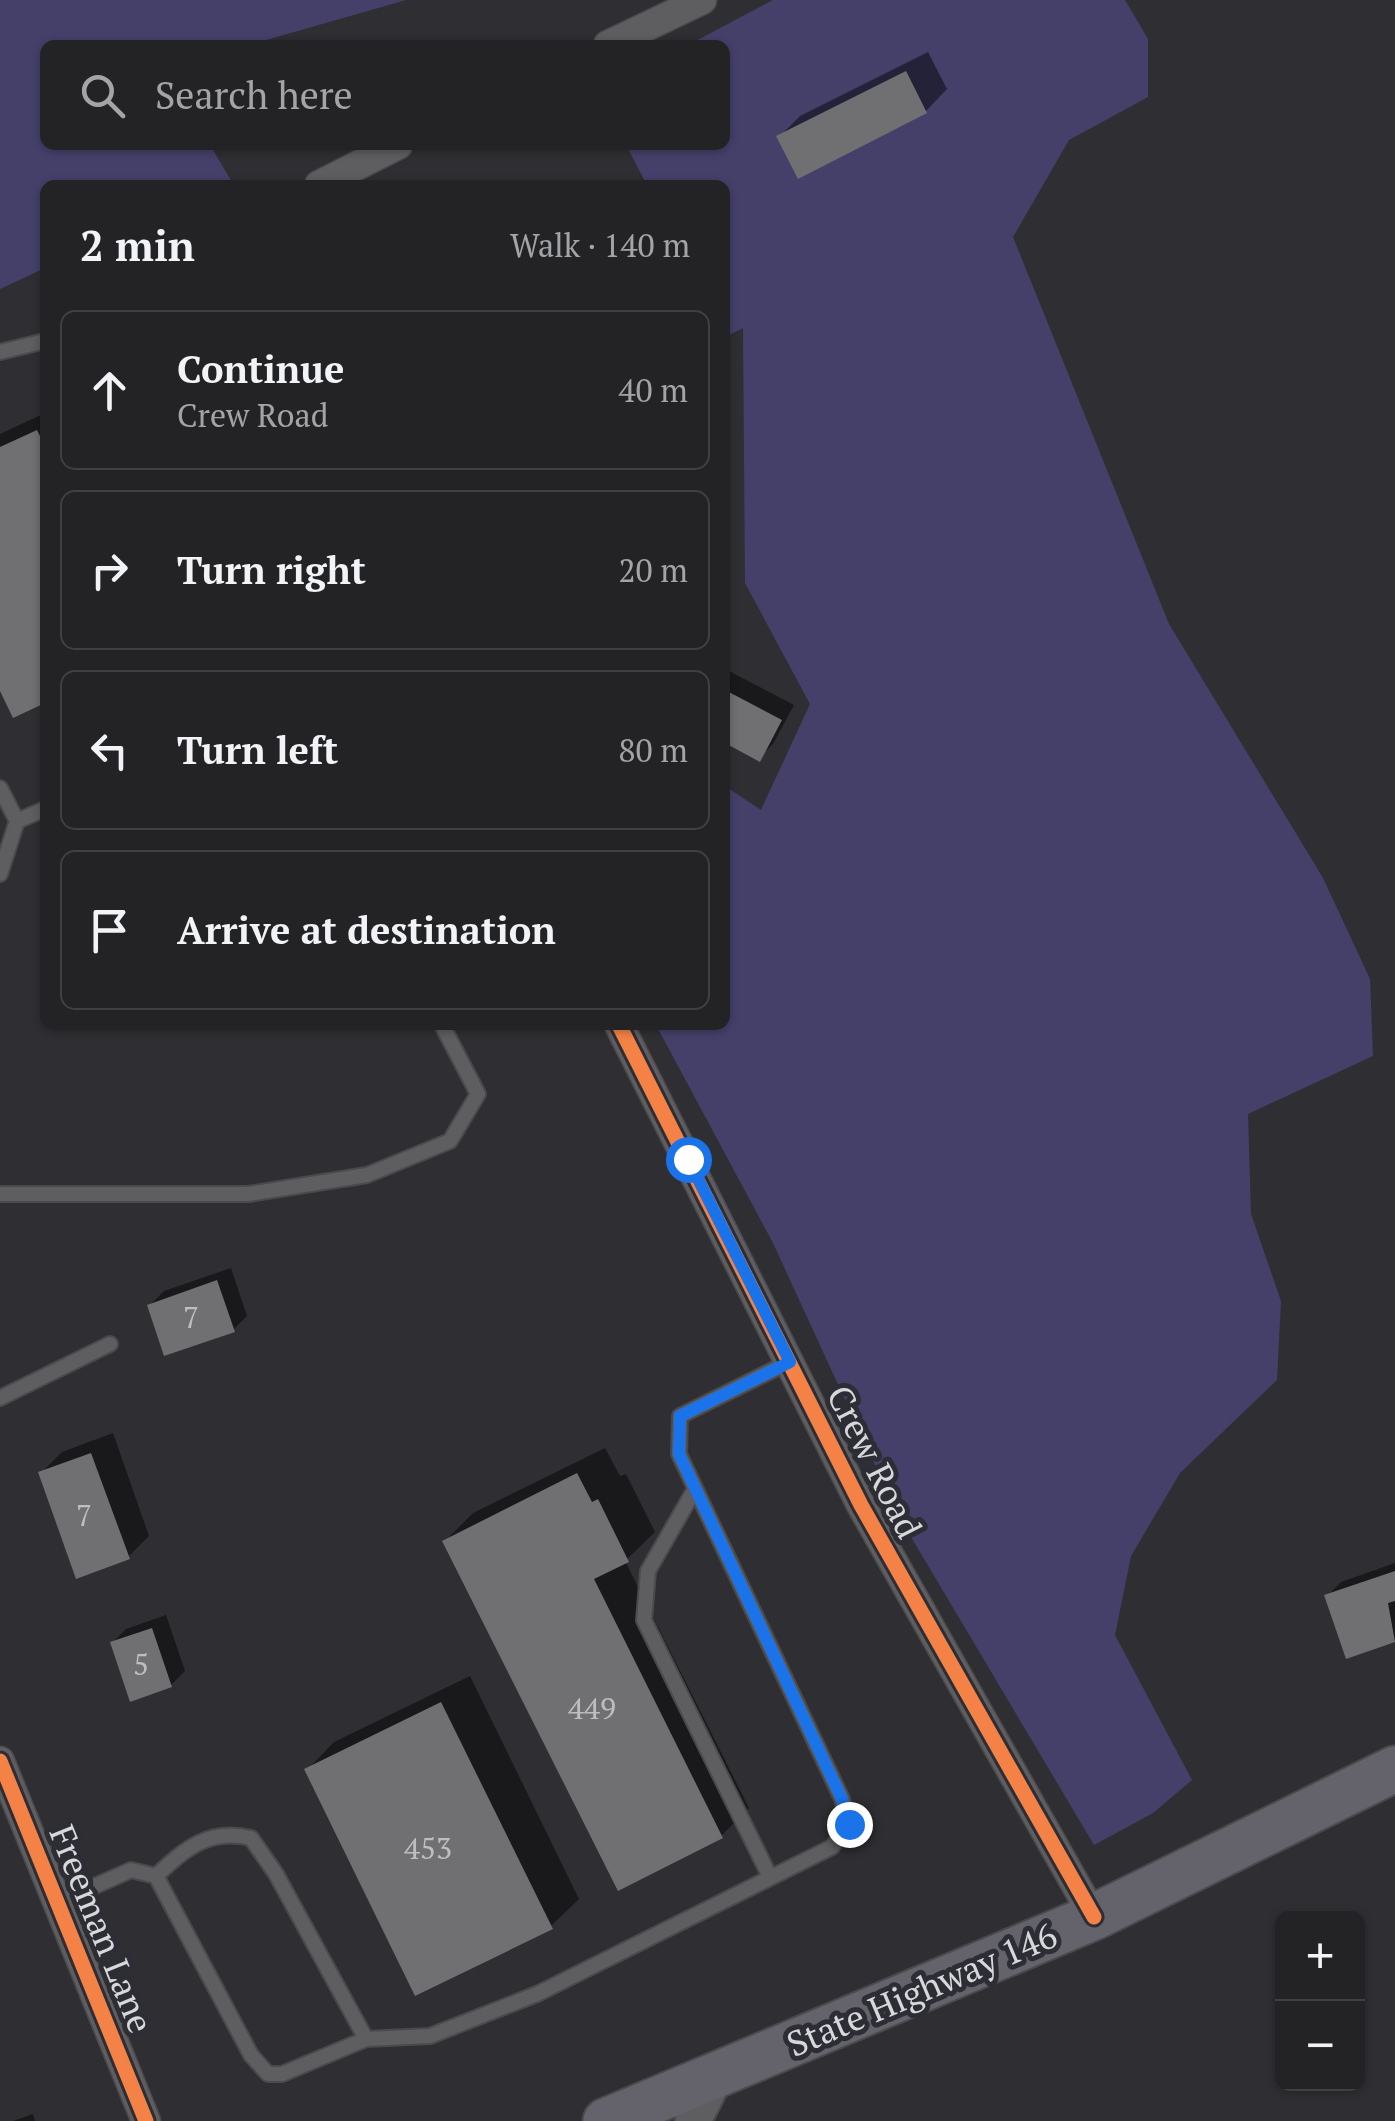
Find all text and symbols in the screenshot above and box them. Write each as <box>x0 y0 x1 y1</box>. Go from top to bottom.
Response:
search box <box>40 40 730 150</box>
icon: search <box>75 68 130 123</box>
text: Search here <box>155 70 353 120</box>
text: 2 min <box>80 217 195 273</box>
text: Walk · 140 m <box>510 224 690 266</box>
text: Continue <box>177 344 344 394</box>
icon: ahead <box>82 363 137 418</box>
text: 40 m <box>618 369 688 411</box>
text: Crew Road <box>177 394 328 436</box>
icon: right <box>82 543 137 598</box>
text: Turn right <box>177 545 366 595</box>
text: 20 m <box>618 549 688 591</box>
icon: left <box>82 723 137 778</box>
text: Turn left <box>177 725 338 775</box>
text: 80 m <box>618 729 688 771</box>
icon: arrive <box>82 903 137 958</box>
text: Arrive at destination <box>177 905 556 955</box>
route start <box>666 1137 712 1183</box>
house number: 7 <box>183 1297 199 1337</box>
street label: Crew Road <box>817 1377 933 1546</box>
house number: 7 <box>76 1495 92 1535</box>
house number: 5 <box>133 1644 149 1684</box>
house number: 449 <box>568 1688 616 1728</box>
route end <box>827 1802 873 1848</box>
street label: Freeman Lane <box>39 1818 164 2039</box>
house number: 453 <box>404 1828 452 1868</box>
street label: State Highway 146 <box>780 1911 1064 2067</box>
map controls <box>1275 1911 1365 2091</box>
button: + <box>1275 1911 1365 2001</box>
button: − <box>1275 2001 1365 2091</box>

